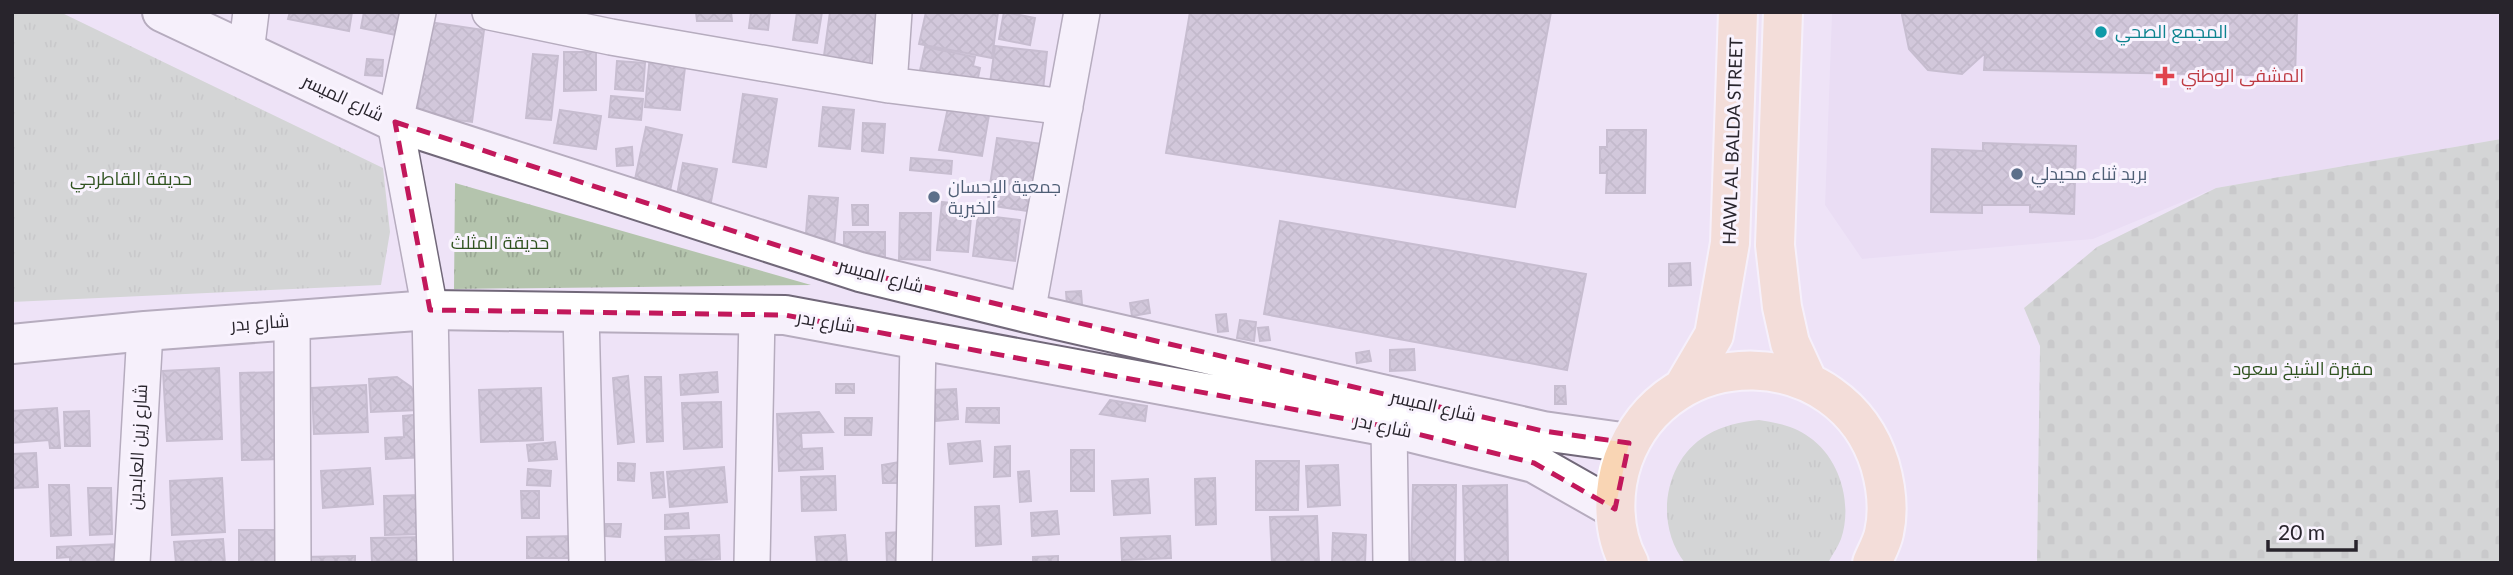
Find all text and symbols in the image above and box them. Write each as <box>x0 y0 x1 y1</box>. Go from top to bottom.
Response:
place label: المجمع الصحي <box>2115 20 2228 46</box>
marker: المجمع الصحي <box>2093 24 2109 40</box>
street label: HAWL AL BALDA STREET <box>1717 37 1747 245</box>
place label: المشفى الوطني <box>2181 64 2304 90</box>
marker: المشفى الوطني <box>2155 66 2175 86</box>
street label: شارع الميسر <box>297 68 388 127</box>
place label: بريد ثناء محيدلي <box>2031 162 2147 188</box>
marker: بريد ثناء محيدلي <box>2009 166 2025 182</box>
park label: حديقة القاطرجي <box>70 167 192 193</box>
place label: جمعية الإحسان الخيرية <box>948 175 1061 219</box>
marker: جمعية الإحسان الخيرية <box>926 189 942 205</box>
park label: حديقة المثلث <box>451 231 549 253</box>
street label: شارع الميسر <box>835 253 926 299</box>
street label: شارع بدر <box>794 305 857 339</box>
street label: شارع بدر <box>229 309 290 337</box>
park label: مقبرة الشيخ سعود <box>2233 357 2373 381</box>
street label: شارع زين العابدين <box>123 383 153 511</box>
street label: شارع الميسر <box>1387 384 1478 428</box>
street label: شارع بدر <box>1351 408 1414 444</box>
scale bar <box>2268 508 2356 552</box>
text: 20 m <box>2278 519 2325 544</box>

